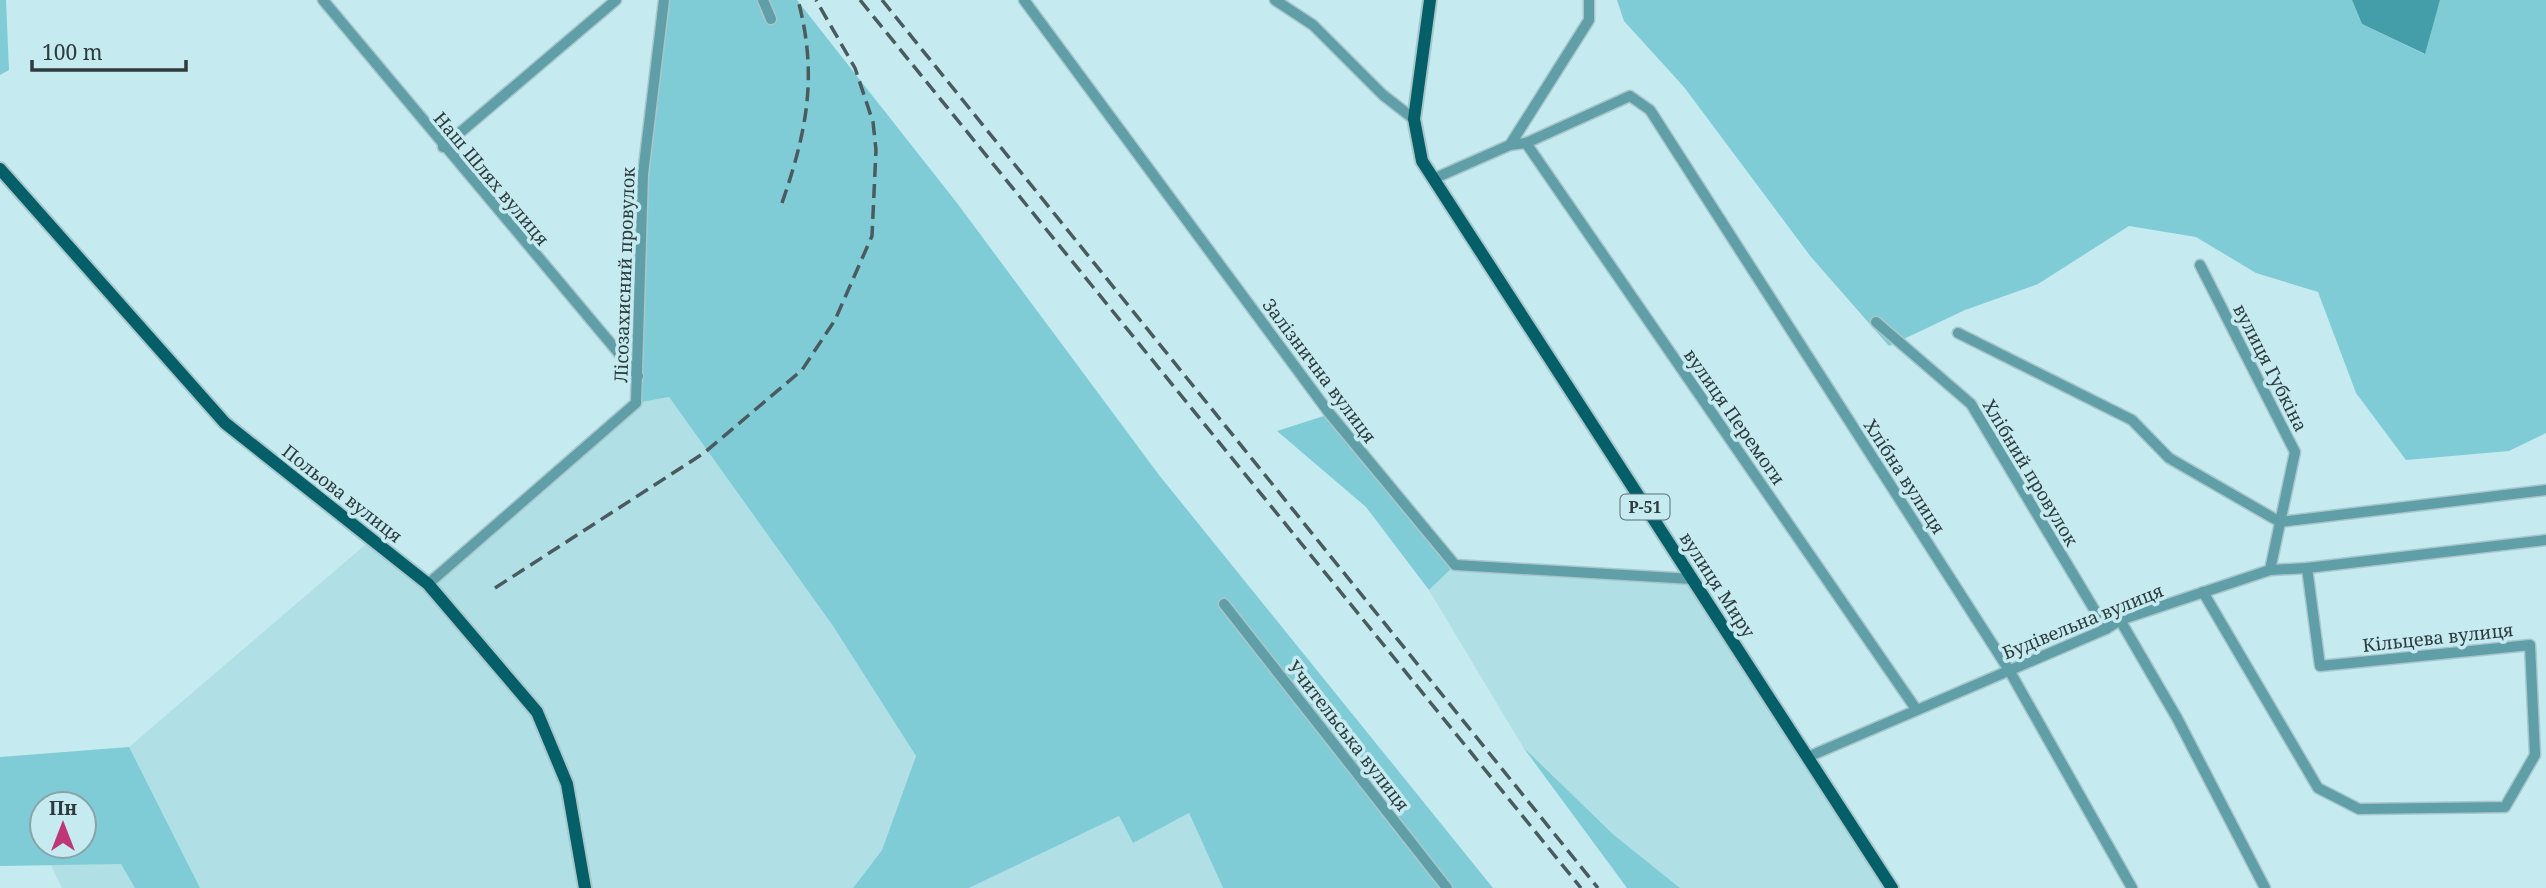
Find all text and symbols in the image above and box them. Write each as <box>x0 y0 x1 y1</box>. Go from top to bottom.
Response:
scale bar <box>32 28 186 72</box>
text: 100 m <box>42 38 103 66</box>
street label: Наш Шлях вулиця <box>429 106 555 250</box>
street label: Лісозахисний провулок <box>608 166 640 383</box>
street label: Залізнична вулиця <box>1258 293 1382 447</box>
street label: вулиця Губкіна <box>2228 300 2313 435</box>
street label: вулиця Перемоги <box>1679 344 1791 489</box>
street label: Хлібний провулок <box>1978 395 2084 550</box>
street label: Хлібна вулиця <box>1859 414 1951 538</box>
street label: Польова вулиця <box>278 439 408 548</box>
road number: Р-51 <box>1620 494 1670 520</box>
street label: вулиця Миру <box>1675 527 1761 642</box>
street label: Будівельна вулиця <box>1999 578 2167 664</box>
street label: Кільцева вулиця <box>2361 617 2514 657</box>
street label: Учительська вулиця <box>1282 655 1415 816</box>
north arrow <box>28 790 98 860</box>
text: Пн <box>49 795 77 821</box>

